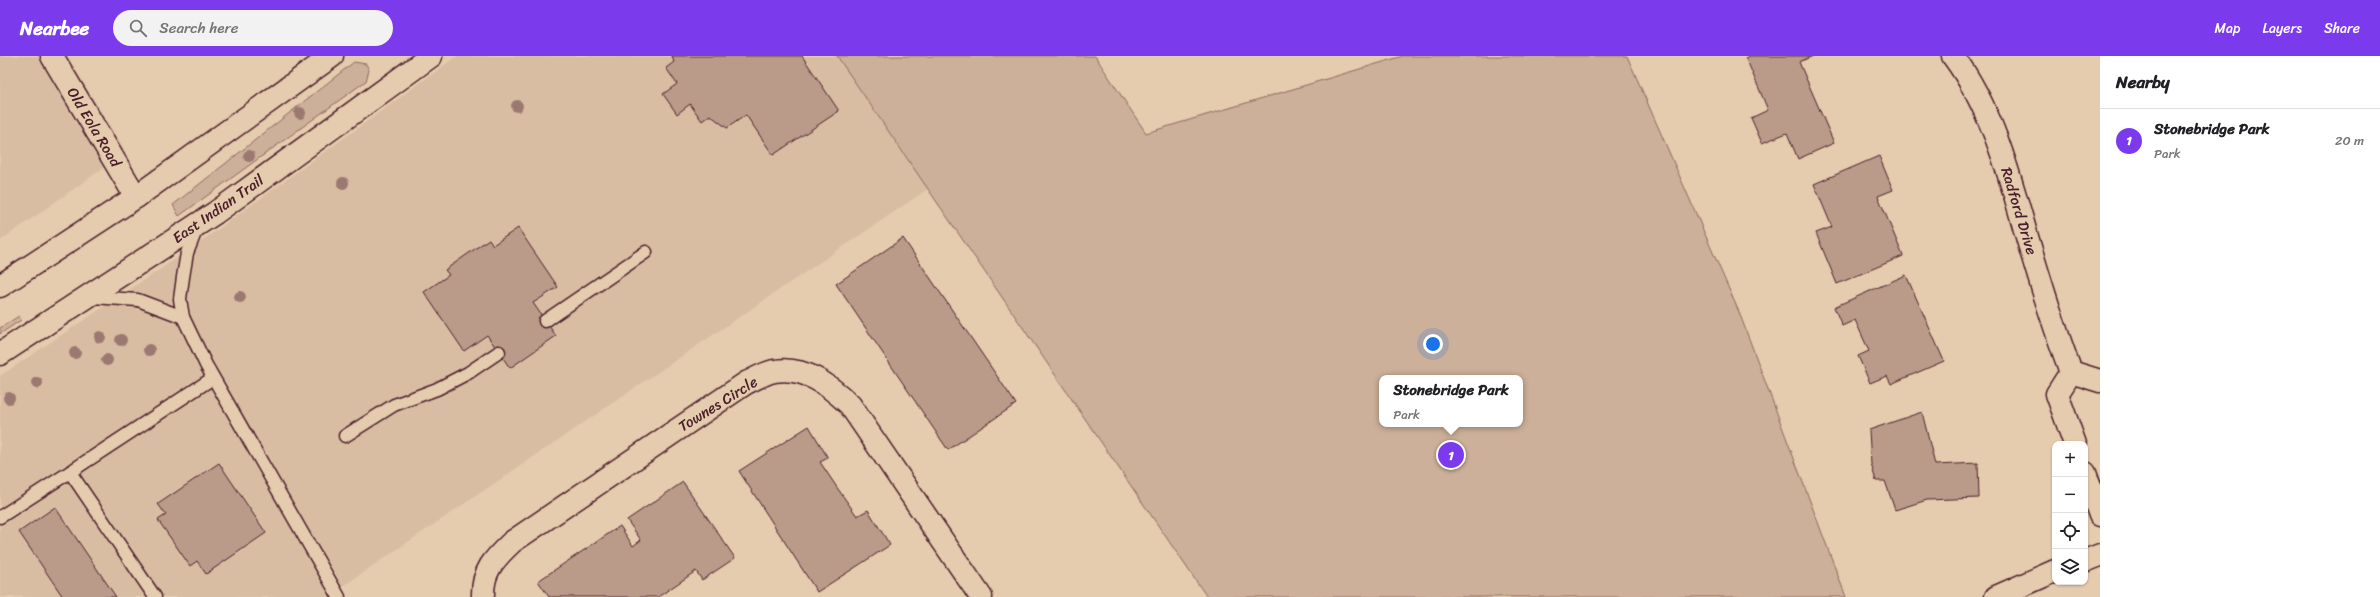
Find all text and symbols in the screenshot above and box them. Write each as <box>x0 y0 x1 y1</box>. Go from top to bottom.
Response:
search box <box>113 10 393 46</box>
text: Nearbee <box>20 12 89 45</box>
text: Search here <box>159 15 238 41</box>
text: Map <box>2215 16 2240 41</box>
text: Layers <box>2262 16 2302 41</box>
text: Share <box>2324 16 2360 41</box>
icon: search <box>127 17 149 39</box>
text: Nearby <box>2116 67 2170 97</box>
street label: Old Eola Road <box>60 82 129 173</box>
text: Stonebridge Park <box>2154 116 2270 142</box>
text: 1 <box>2126 129 2132 152</box>
text: 20 m <box>2335 129 2364 152</box>
text: Park <box>2154 142 2181 165</box>
street label: Radford Drive <box>1993 164 2045 258</box>
street label: East Indian Trail <box>167 167 270 250</box>
your location <box>1423 334 1443 354</box>
street label: Townes Circle <box>673 369 763 439</box>
popup <box>1379 375 1523 427</box>
text: Stonebridge Park <box>1393 377 1509 403</box>
text: Park <box>1393 403 1420 426</box>
pin: 1 <box>1438 440 1464 470</box>
map controls <box>2052 441 2088 585</box>
button: + <box>2052 441 2088 477</box>
button: − <box>2052 477 2088 513</box>
button: locate <box>2052 513 2088 549</box>
button: layers <box>2052 549 2088 585</box>

